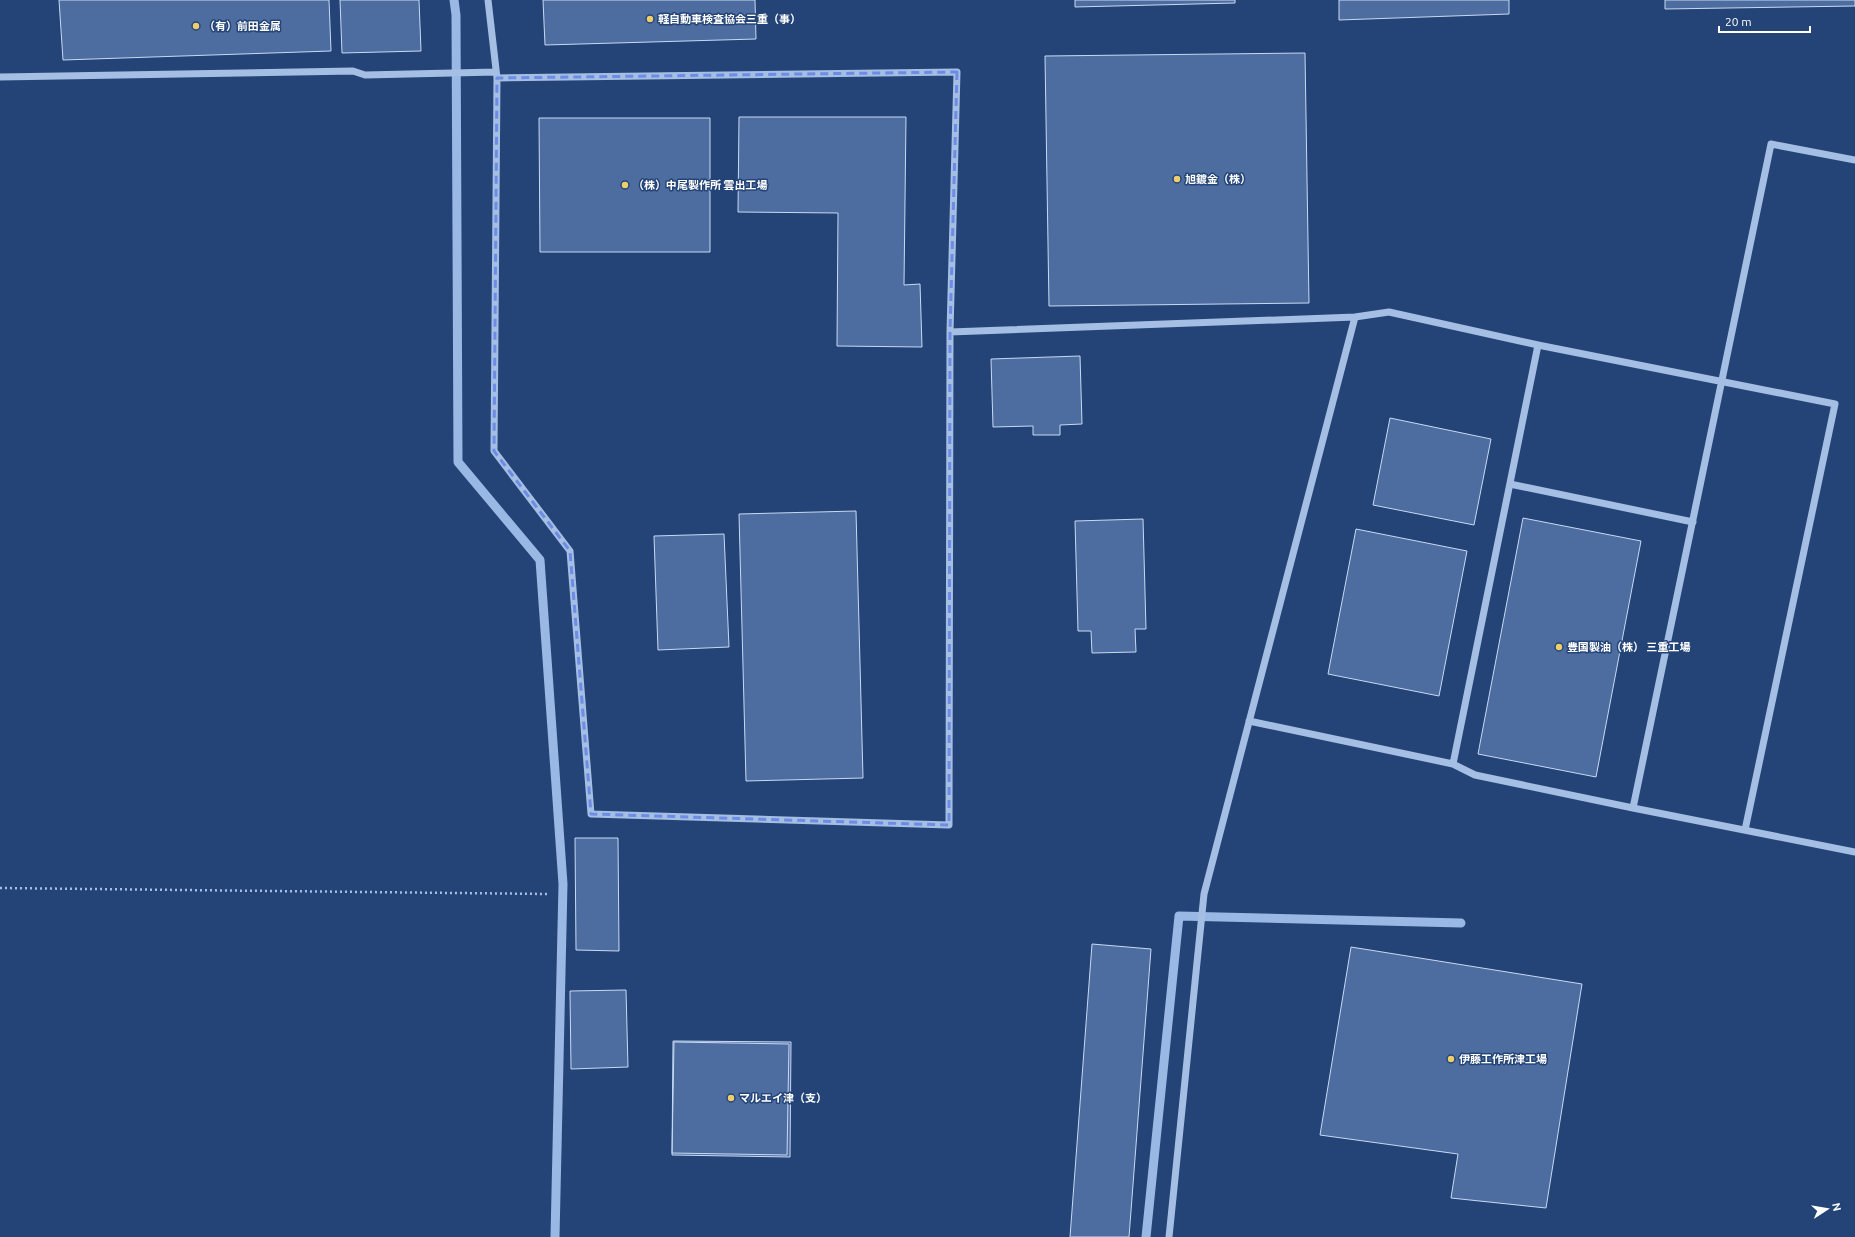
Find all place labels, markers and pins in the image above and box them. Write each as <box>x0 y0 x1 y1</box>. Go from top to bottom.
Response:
place label: 軽自動車検査協会三重（事） <box>658 13 801 25</box>
marker: 軽自動車検査協会三重（事） <box>645 14 655 24</box>
place label: （有）前田金属 <box>204 20 281 32</box>
marker: （有）前田金属 <box>191 21 201 31</box>
place label: 旭鍍金（株） <box>1185 173 1251 185</box>
marker: 旭鍍金（株） <box>1172 174 1182 184</box>
place label: （株）中尾製作所 雲出工場 <box>633 179 768 191</box>
marker: （株）中尾製作所 雲出工場 <box>620 180 630 190</box>
place label: 豊国製油（株） 三重工場 <box>1567 641 1691 653</box>
marker: 豊国製油（株） 三重工場 <box>1554 642 1564 652</box>
place label: 伊藤工作所津工場 <box>1459 1053 1547 1065</box>
marker: 伊藤工作所津工場 <box>1446 1054 1456 1064</box>
place label: マルエイ津（支） <box>739 1092 827 1104</box>
marker: マルエイ津（支） <box>726 1093 736 1103</box>

